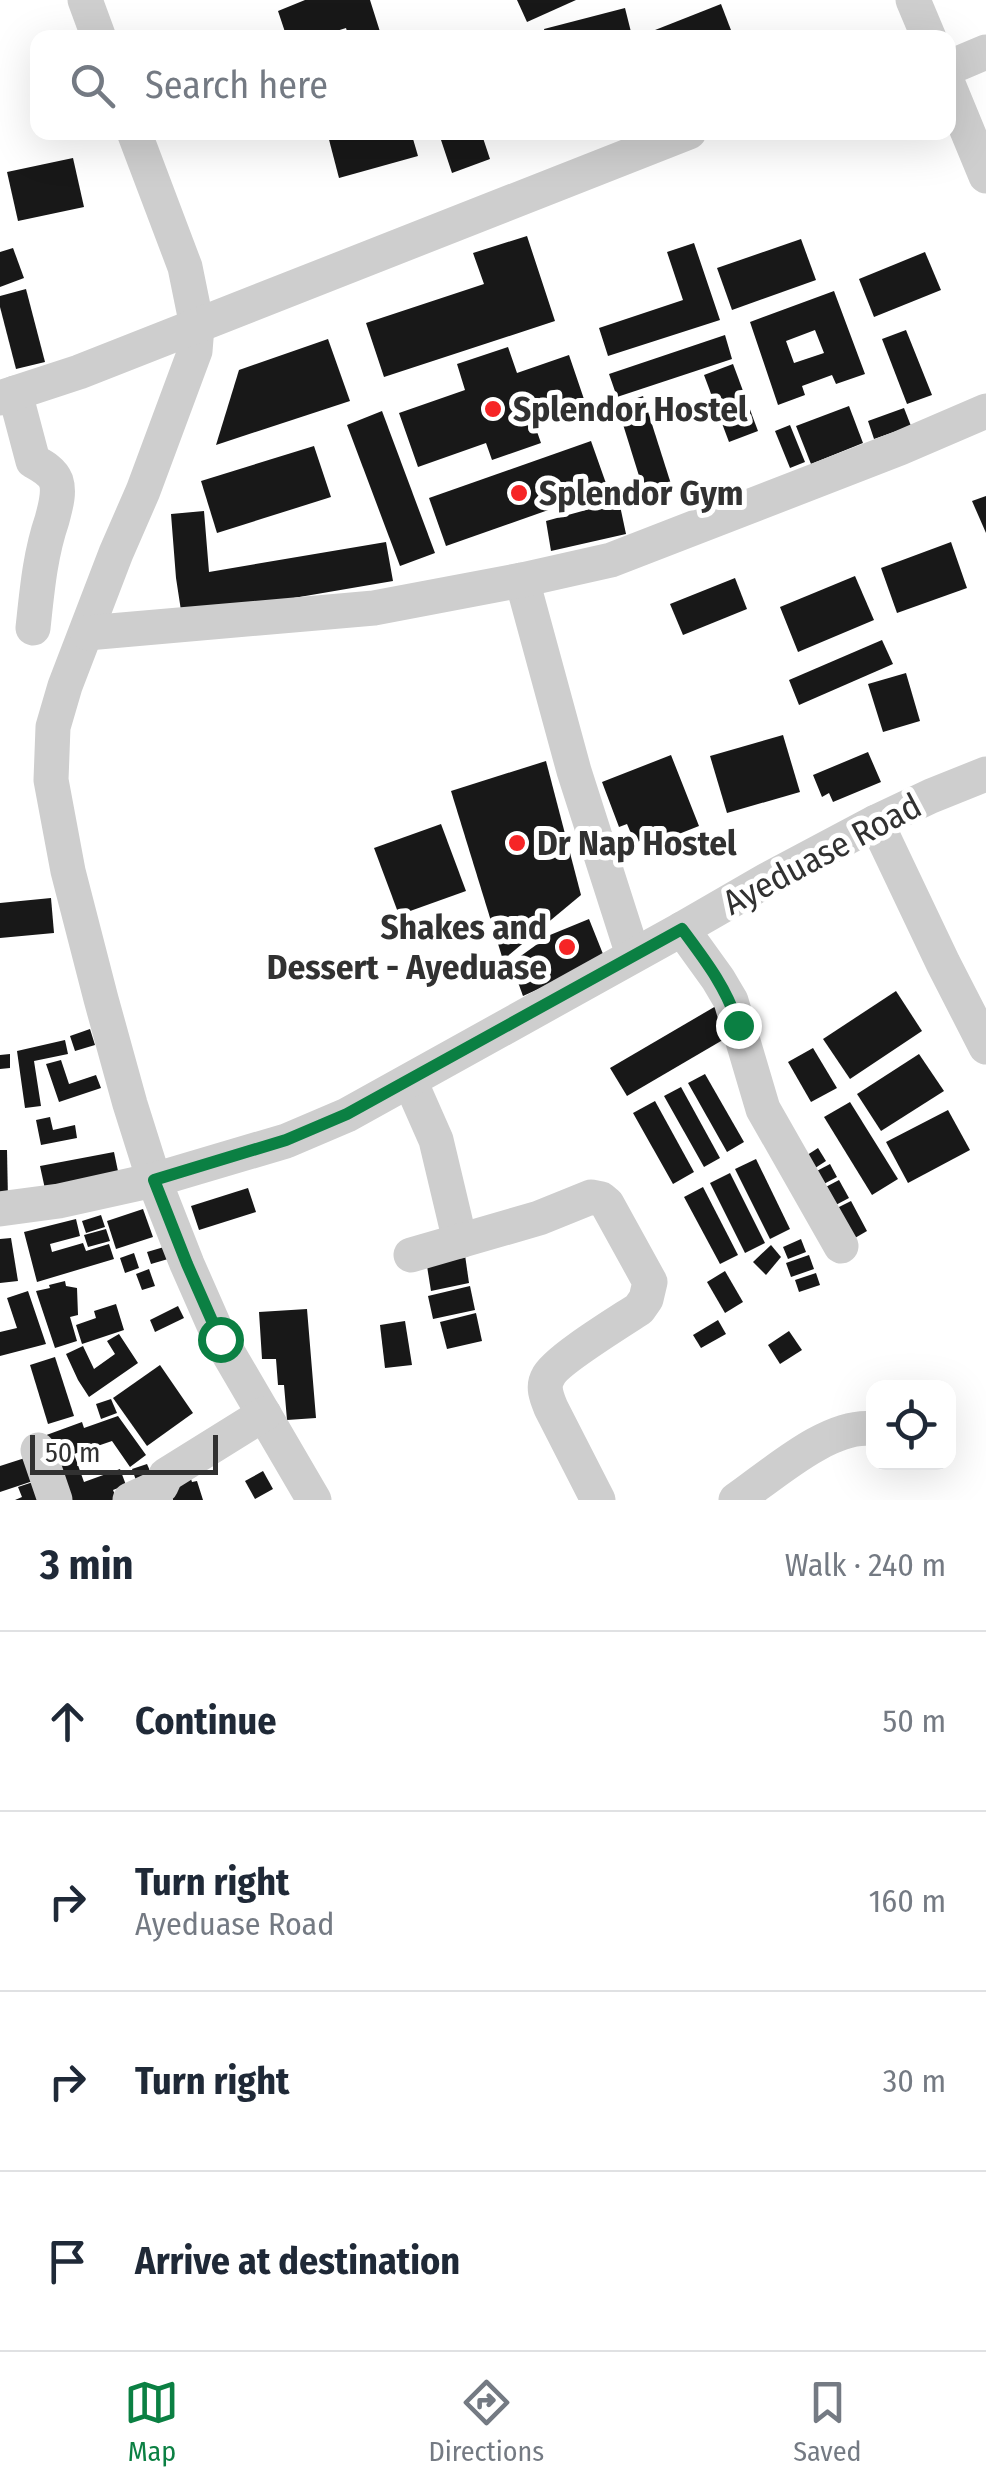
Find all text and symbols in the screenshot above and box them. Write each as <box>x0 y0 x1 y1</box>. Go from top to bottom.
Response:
search box <box>30 30 956 140</box>
icon: search <box>65 58 120 113</box>
text: Search here <box>145 62 328 108</box>
place label: Splendor Hostel <box>513 388 748 430</box>
marker: Splendor Hostel <box>482 398 504 420</box>
place label: Splendor Gym <box>539 472 744 514</box>
marker: Splendor Gym <box>508 482 530 504</box>
street label: Ayeduase Road <box>716 784 928 924</box>
place label: Dr Nap Hostel <box>537 822 737 864</box>
marker: Dr Nap Hostel <box>506 832 528 854</box>
place label: Shakes and Dessert - Ayeduase <box>267 906 547 988</box>
marker: Shakes and Dessert - Ayeduase <box>556 936 578 958</box>
route end <box>716 1003 762 1049</box>
route start <box>198 1317 244 1363</box>
map controls <box>866 1380 956 1470</box>
button: locate <box>866 1380 956 1470</box>
scale bar <box>30 1430 218 1474</box>
text: 50 m <box>45 1436 101 1469</box>
text: 3 min <box>40 1540 134 1590</box>
text: Walk · 240 m <box>785 1546 946 1584</box>
icon: ahead <box>40 1694 95 1749</box>
text: Continue <box>135 1698 276 1744</box>
text: 50 m <box>883 1702 946 1740</box>
text: Turn right <box>135 1859 289 1905</box>
icon: right <box>40 1874 95 1929</box>
text: 160 m <box>869 1882 946 1920</box>
text: Ayeduase Road <box>135 1905 334 1943</box>
icon: right <box>40 2054 95 2109</box>
text: Turn right <box>135 2058 289 2104</box>
text: 30 m <box>883 2062 946 2100</box>
icon: arrive <box>40 2234 95 2289</box>
text: Arrive at destination <box>135 2238 460 2284</box>
tab: Map <box>124 2375 179 2468</box>
tab: Directions <box>428 2375 544 2468</box>
tab: Saved <box>793 2375 862 2468</box>

